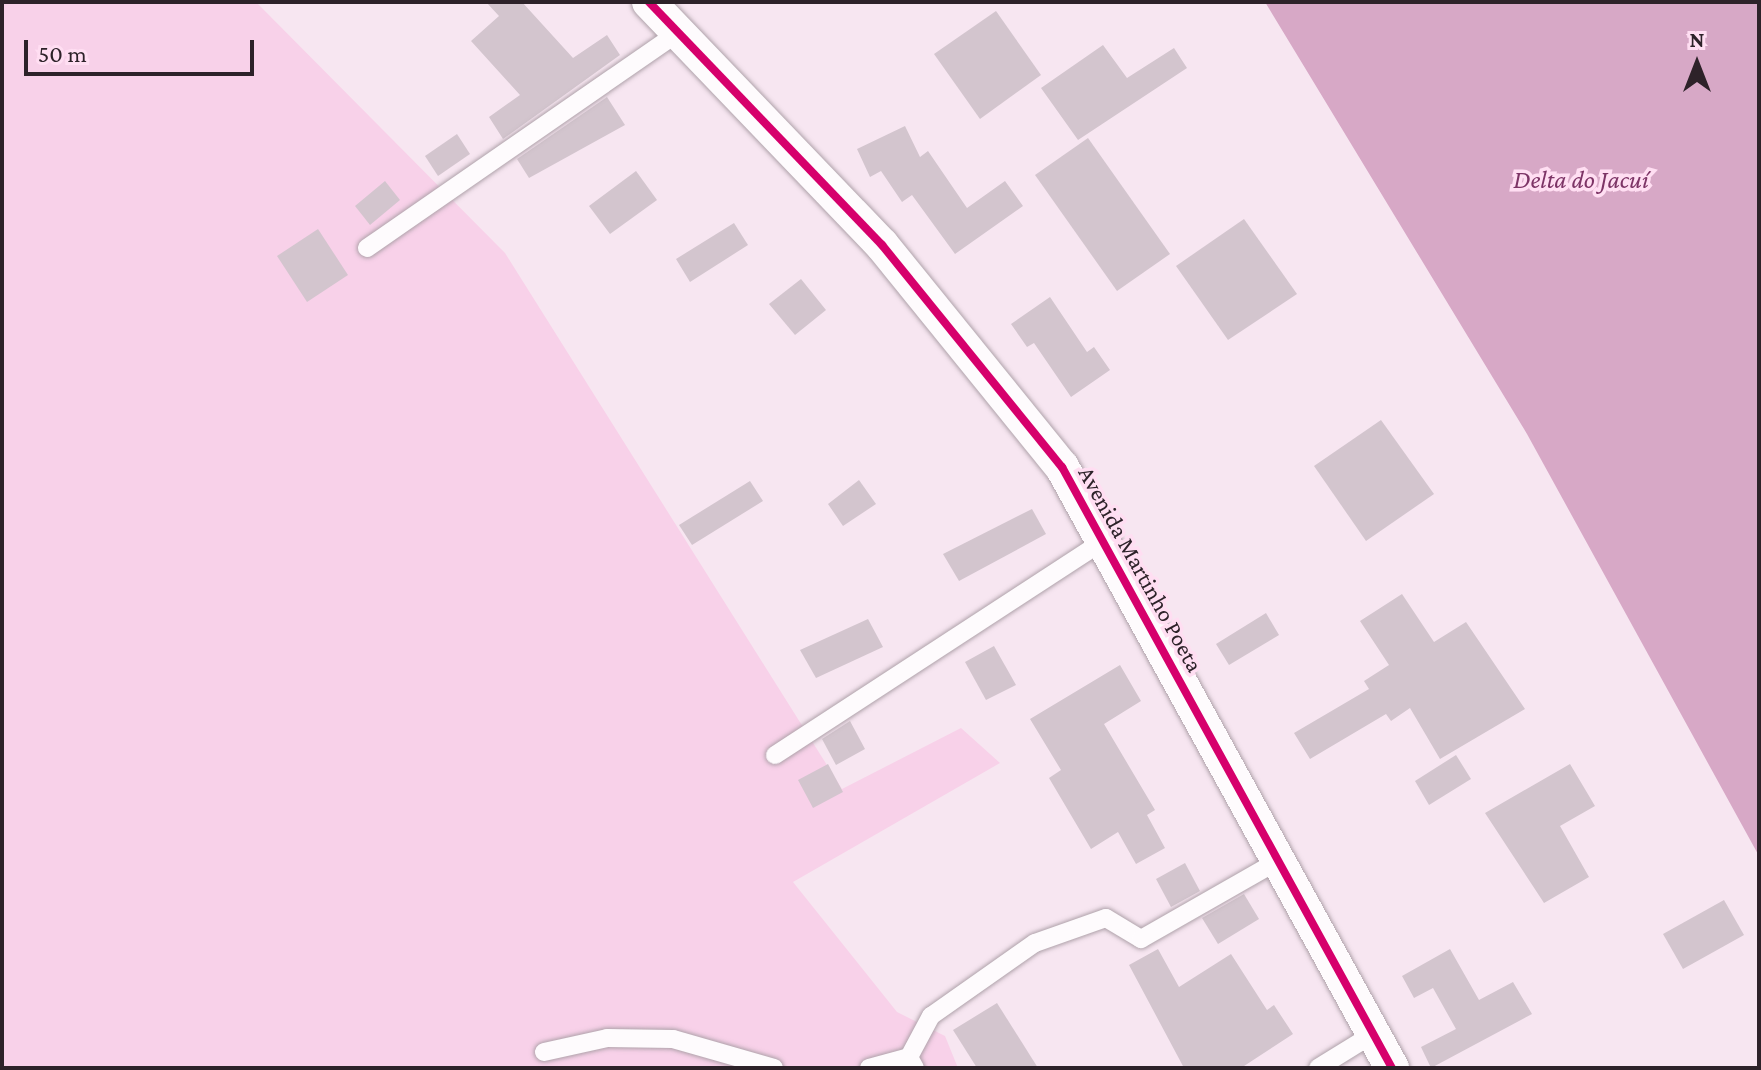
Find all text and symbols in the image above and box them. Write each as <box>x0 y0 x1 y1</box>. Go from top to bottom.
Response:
scale bar <box>28 24 258 74</box>
north arrow <box>1657 24 1737 104</box>
text: N <box>1690 27 1705 52</box>
text: 50 m <box>38 40 87 67</box>
water label: Delta do Jacuí <box>1513 164 1649 196</box>
street label: Avenida Martinho Poeta <box>1072 461 1210 677</box>

